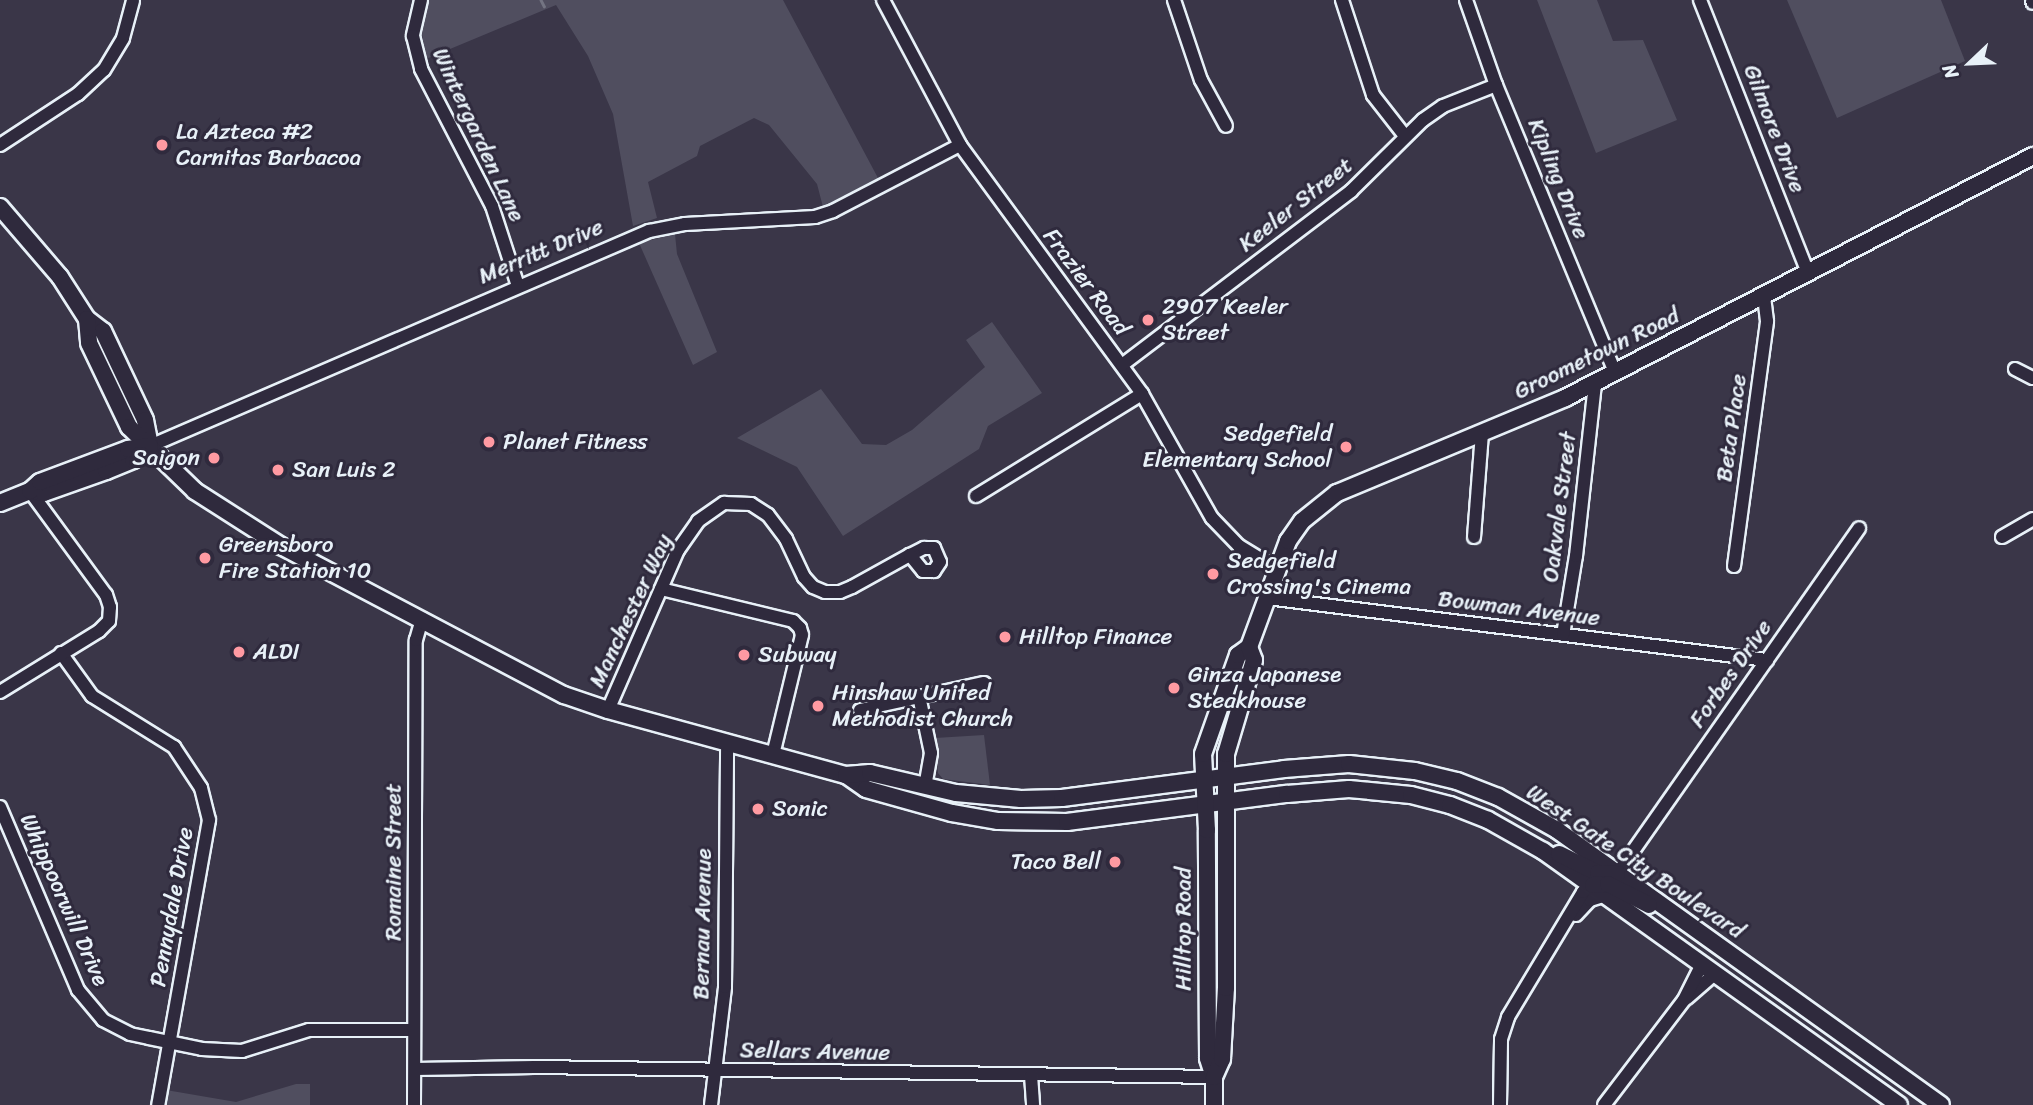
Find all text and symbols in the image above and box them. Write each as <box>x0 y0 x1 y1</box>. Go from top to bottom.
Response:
north arrow <box>1935 28 2005 98</box>
street label: Wintergarden Lane <box>426 43 530 227</box>
text: N <box>1932 59 1968 84</box>
street label: Gilmore Drive <box>1737 61 1811 197</box>
street label: Kipling Drive <box>1521 115 1595 243</box>
place label: La Azteca #2 Carnitas Barbacoa <box>176 118 361 172</box>
marker: La Azteca #2 Carnitas Barbacoa <box>154 137 170 153</box>
street label: Keeler Street <box>1233 152 1359 258</box>
street label: Merritt Drive <box>474 213 608 291</box>
street label: Frazier Road <box>1037 223 1135 341</box>
place label: 2907 Keeler Street <box>1162 293 1288 347</box>
street label: Groometown Road <box>1510 302 1684 406</box>
marker: 2907 Keeler Street <box>1140 312 1156 328</box>
street label: Beta Place <box>1711 372 1753 484</box>
place label: Sedgefield Elementary School <box>1142 420 1332 474</box>
place label: Planet Fitness <box>503 428 648 456</box>
street label: Oakvale Street <box>1537 430 1583 584</box>
marker: Planet Fitness <box>481 434 497 450</box>
marker: Sedgefield Elementary School <box>1338 439 1354 455</box>
place label: Saigon <box>132 444 200 472</box>
marker: Saigon <box>206 450 222 466</box>
place label: San Luis 2 <box>292 456 395 484</box>
marker: San Luis 2 <box>270 462 286 478</box>
street label: Manchester Way <box>583 530 679 692</box>
place label: Greensboro Fire Station 10 <box>219 531 372 585</box>
place label: Sedgefield Crossing's Cinema <box>1227 547 1411 601</box>
marker: Greensboro Fire Station 10 <box>197 550 213 566</box>
marker: Sedgefield Crossing's Cinema <box>1205 566 1221 582</box>
street label: Bowman Avenue <box>1436 585 1602 633</box>
street label: Forbes Drive <box>1684 615 1778 733</box>
place label: Hilltop Finance <box>1019 623 1172 651</box>
marker: Hilltop Finance <box>997 629 1013 645</box>
place label: ALDI <box>253 638 300 666</box>
place label: Subway <box>758 641 837 669</box>
marker: ALDI <box>231 644 247 660</box>
marker: Subway <box>736 647 752 663</box>
place label: Ginza Japanese Steakhouse <box>1188 661 1340 715</box>
place label: Hinshaw United Methodist Church <box>832 679 1013 733</box>
marker: Ginza Japanese Steakhouse <box>1166 680 1182 696</box>
marker: Hinshaw United Methodist Church <box>810 698 826 714</box>
street label: West Gate City Boulevard <box>1520 778 1750 946</box>
street label: Romaine Street <box>380 783 408 941</box>
place label: Sonic <box>772 795 828 823</box>
marker: Sonic <box>750 801 766 817</box>
street label: Whippoorwill Drive <box>14 809 114 991</box>
street label: Pennydale Drive <box>144 825 200 989</box>
street label: Bernau Avenue <box>688 848 718 1000</box>
place label: Taco Bell <box>1010 848 1101 876</box>
marker: Taco Bell <box>1107 854 1123 870</box>
street label: Hilltop Road <box>1170 867 1198 991</box>
street label: Sellars Avenue <box>740 1037 890 1067</box>

